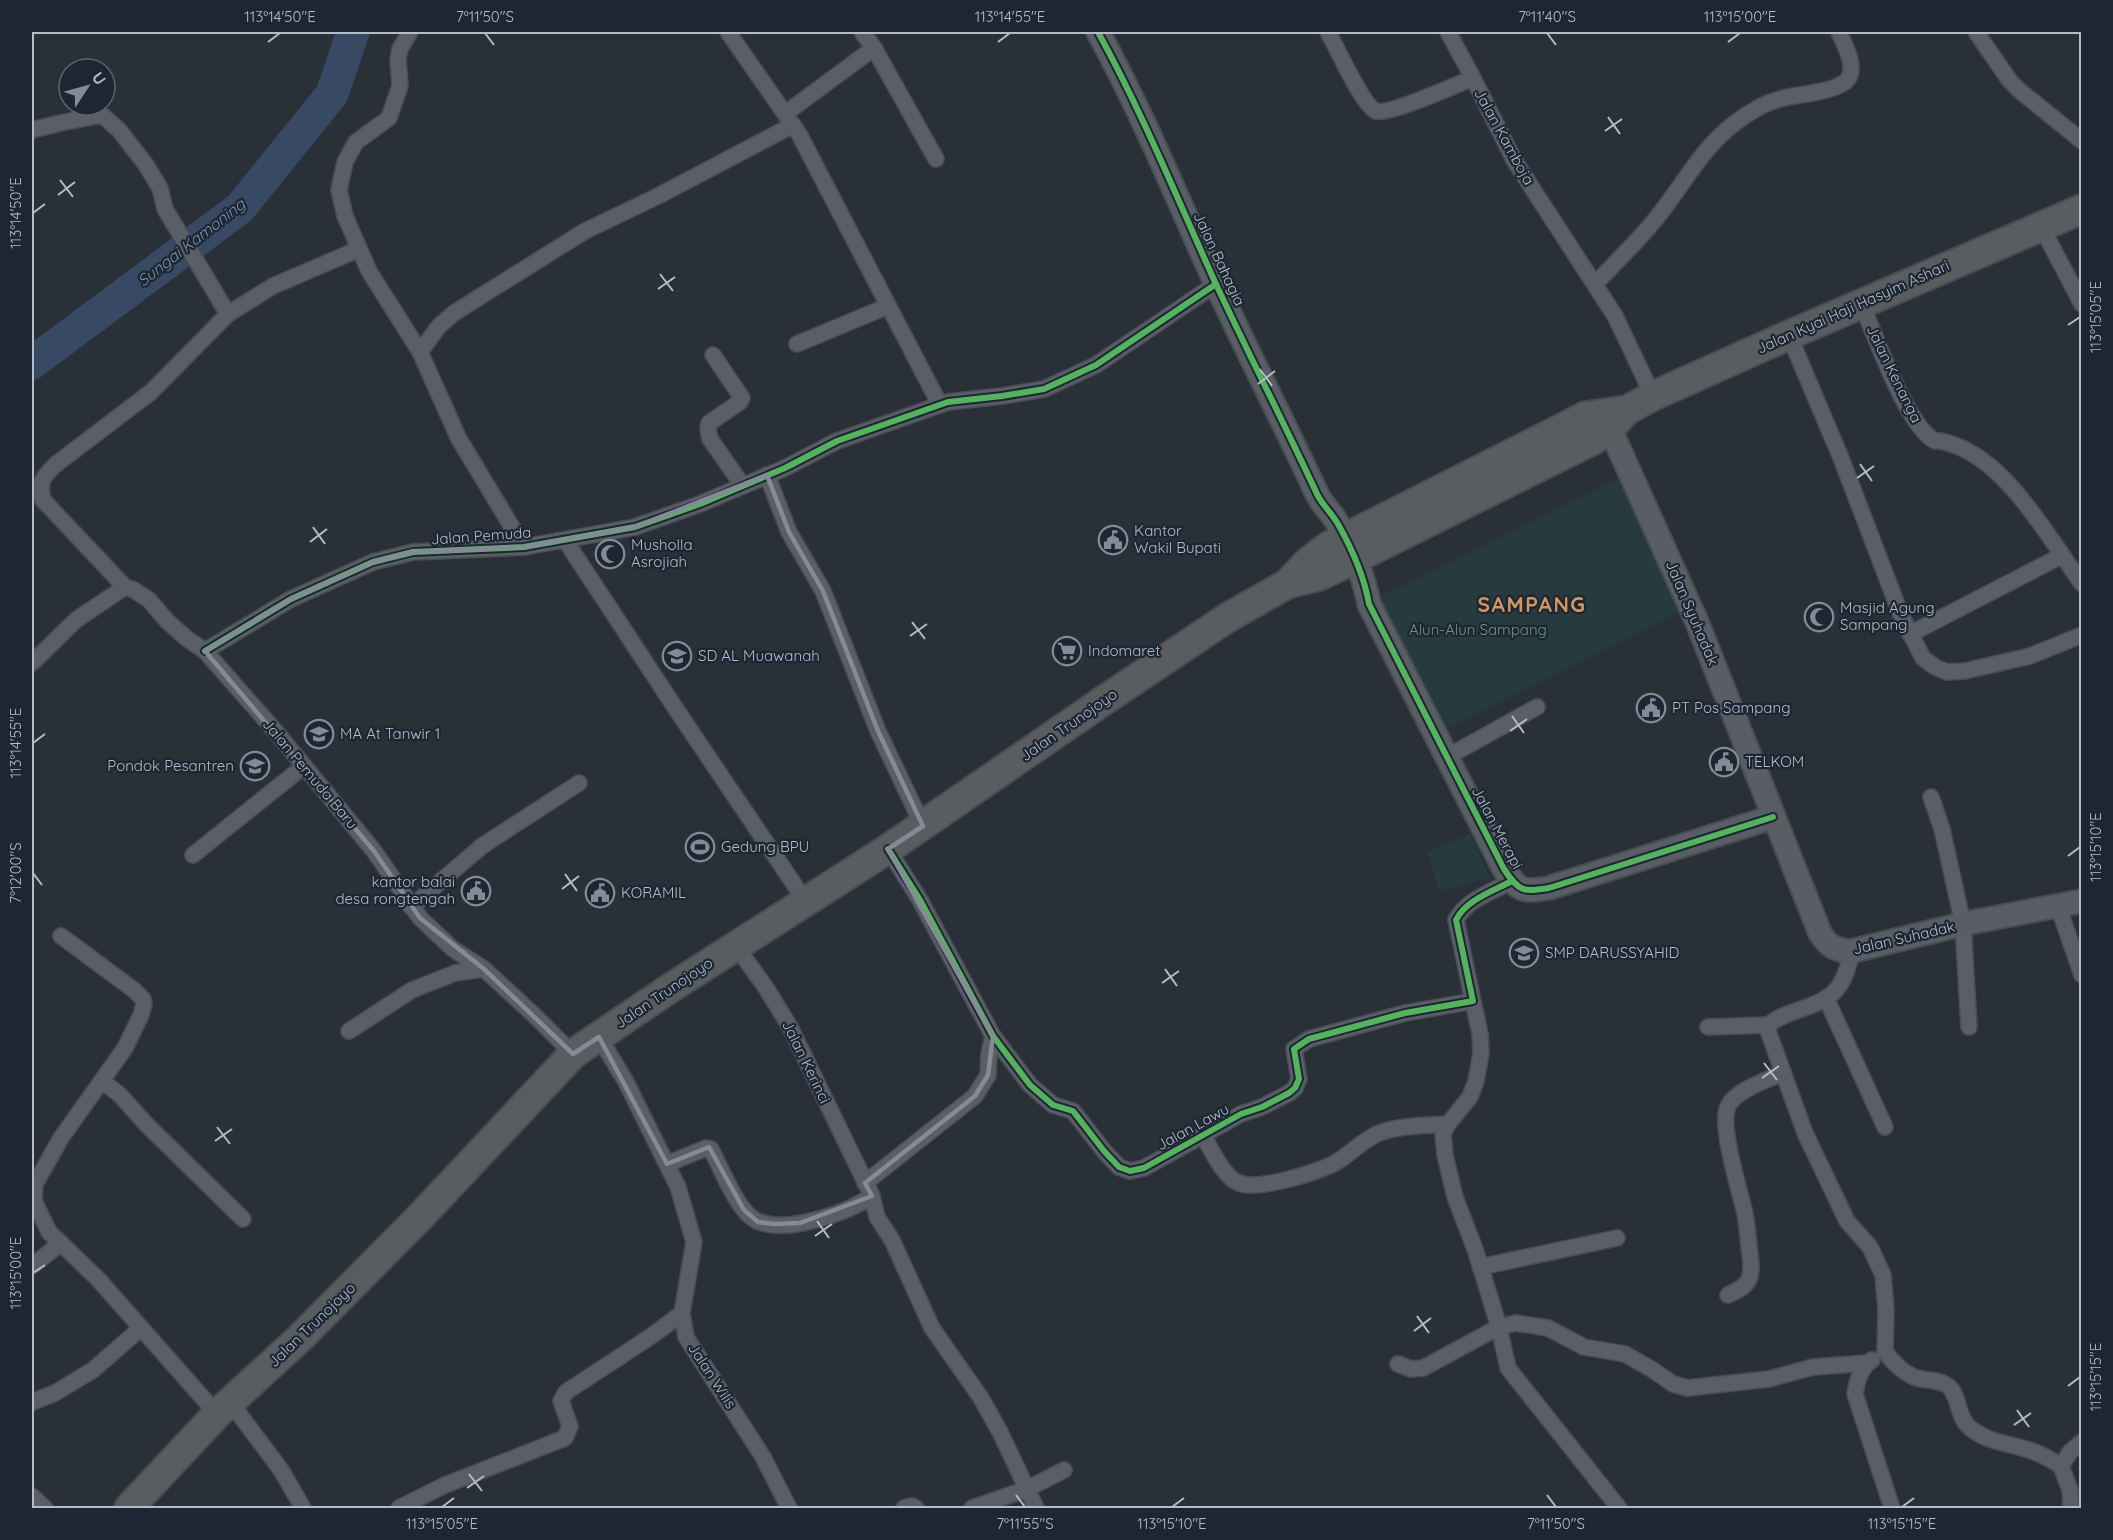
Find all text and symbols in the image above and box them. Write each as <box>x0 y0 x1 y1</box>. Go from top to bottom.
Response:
text: 113°14'50"E <box>244 7 316 26</box>
text: 7°11'50"S <box>456 7 514 26</box>
text: 113°14'55"E <box>975 7 1045 26</box>
text: 7°11'40"S <box>1518 7 1576 26</box>
text: 113°15'00"E <box>1704 7 1776 26</box>
north arrow <box>57 57 117 117</box>
text: U <box>88 68 111 89</box>
street label: Jalan Kamboja <box>1470 85 1539 188</box>
text: 113°14'50"E <box>6 177 25 249</box>
water label: Sungai Kamoning <box>133 193 250 290</box>
street label: Jalan Bahagia <box>1189 209 1249 309</box>
street label: Jalan Kyai Haji Hasyim Ashari <box>1754 255 1952 358</box>
text: 113°15'05"E <box>2086 281 2105 353</box>
street label: Jalan Kenanga <box>1863 322 1926 426</box>
place label: Kantor Wakil Bupati <box>1134 521 1221 557</box>
street label: Jalan Pemuda <box>430 523 532 548</box>
public building icon: Kantor Wakil Bupati <box>1097 524 1129 556</box>
place label: Musholla Asrojiah <box>631 535 693 571</box>
mosque icon: Musholla Asrojiah <box>594 538 626 570</box>
street label: Jalan Syuhadak <box>1662 557 1723 668</box>
district label: SAMPANG <box>1478 591 1586 617</box>
place label: Masjid Agung Sampang <box>1840 598 1935 634</box>
mosque icon: Masjid Agung Sampang <box>1803 601 1835 633</box>
park label: Alun-Alun Sampang <box>1409 620 1547 639</box>
supermarket icon: Indomaret <box>1051 635 1083 667</box>
school or university icon: SD AL Muawanah <box>661 640 693 672</box>
place label: Indomaret <box>1088 641 1160 660</box>
place label: SD AL Muawanah <box>698 646 820 665</box>
street label: Jalan Trunojoyo <box>1017 684 1121 765</box>
public building icon: PT Pos Sampang <box>1635 692 1667 724</box>
place label: PT Pos Sampang <box>1672 698 1791 717</box>
text: 113°14'55"E <box>6 708 25 778</box>
street label: Jalan Pemuda Baru <box>259 715 362 833</box>
school or university icon: MA At Tanwir 1 <box>303 718 335 750</box>
place label: MA At Tanwir 1 <box>340 724 440 743</box>
public building icon: TELKOM <box>1708 746 1740 778</box>
school or university icon: Pondok Pesantren <box>239 750 271 782</box>
place label: TELKOM <box>1745 752 1804 771</box>
place label: Pondok Pesantren <box>107 756 234 775</box>
street label: Jalan Merapi <box>1468 783 1527 872</box>
text: 113°15'10"E <box>2086 812 2105 882</box>
sports icon: Gedung BPU <box>684 831 716 863</box>
place label: Gedung BPU <box>721 837 809 856</box>
text: 7°12'00"S <box>6 842 25 904</box>
place label: kantor balai desa rongtengah <box>336 872 455 908</box>
public building icon: kantor balai desa rongtengah <box>460 875 492 907</box>
public building icon: KORAMIL <box>584 877 616 909</box>
place label: KORAMIL <box>621 883 686 902</box>
street label: Jalan Suhadak <box>1851 917 1957 958</box>
school or university icon: SMP DARUSSYAHID <box>1508 937 1540 969</box>
place label: SMP DARUSSYAHID <box>1545 943 1679 962</box>
street label: Jalan Trunojoyo <box>611 953 716 1032</box>
street label: Jalan Kerinci <box>778 1017 835 1106</box>
street label: Jalan Lawu <box>1153 1099 1232 1154</box>
text: 113°15'00"E <box>6 1237 25 1309</box>
street label: Jalan Trunojoyo <box>264 1278 359 1371</box>
street label: Jalan Wilis <box>684 1339 741 1412</box>
text: 113°15'15"E <box>2086 1343 2105 1411</box>
text: 113°15'05"E <box>406 1514 478 1533</box>
text: 7°11'55"S <box>996 1514 1054 1533</box>
text: 113°15'10"E <box>1137 1514 1207 1533</box>
text: 7°11'50"S <box>1527 1514 1585 1533</box>
text: 113°15'15"E <box>1868 1514 1936 1533</box>

